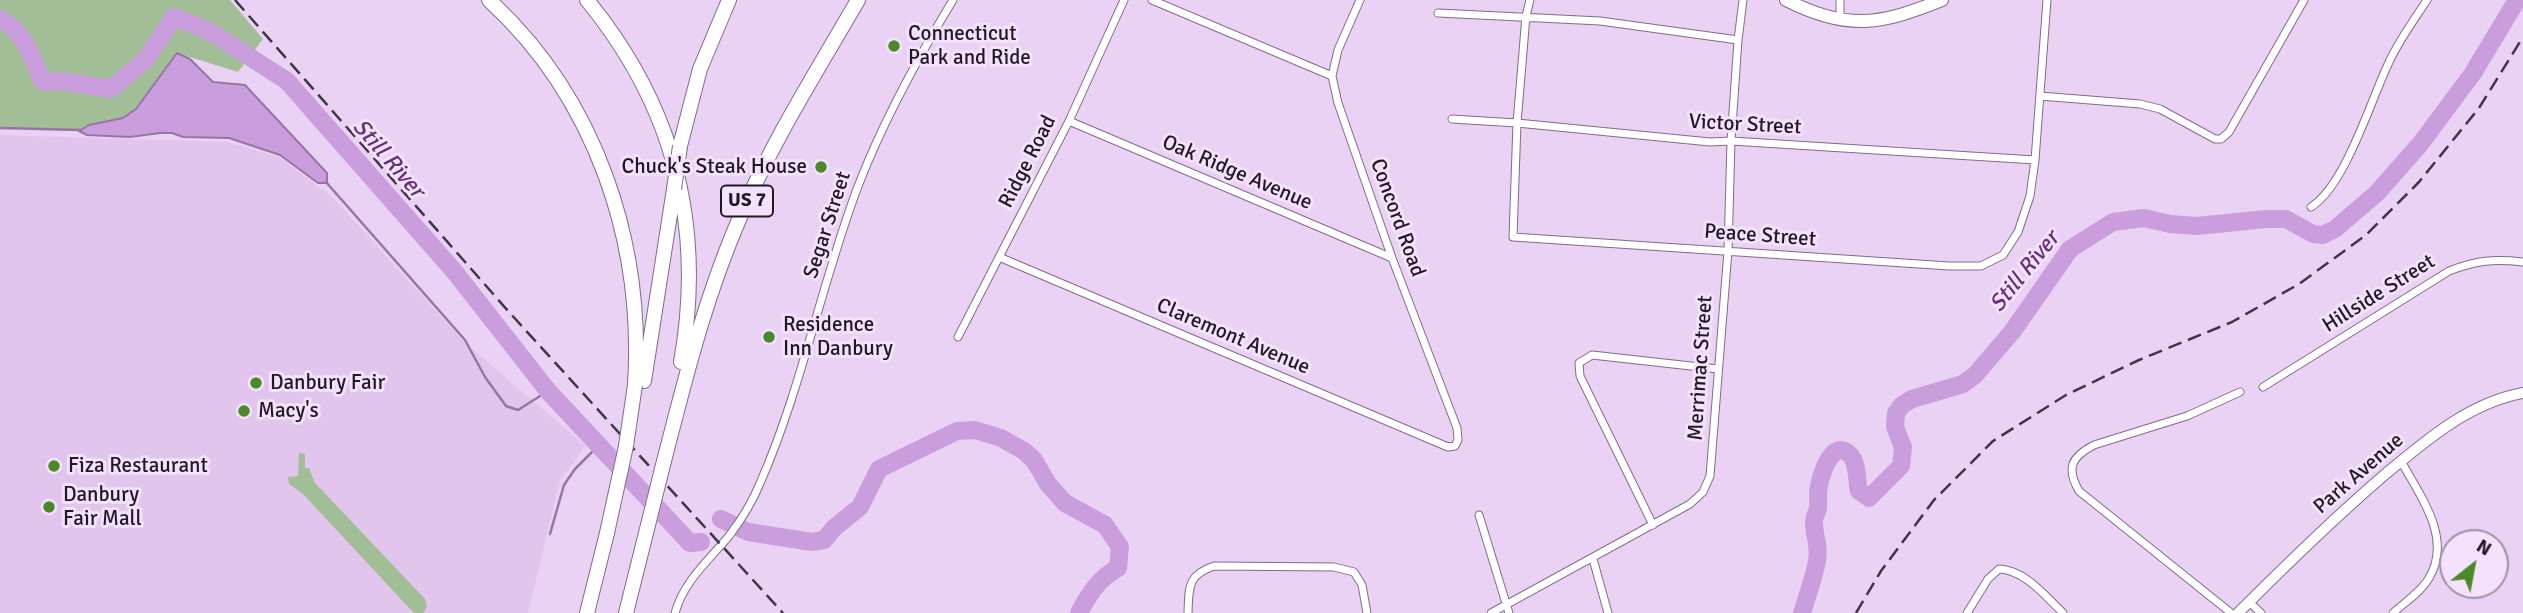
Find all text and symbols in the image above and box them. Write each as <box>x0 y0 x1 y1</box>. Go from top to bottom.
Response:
place label: Connecticut Park and Ride <box>908 21 1031 71</box>
marker: Connecticut Park and Ride <box>886 38 902 54</box>
street label: Victor Street <box>1688 109 1802 141</box>
street label: Ridge Road <box>994 111 1062 213</box>
water label: Still River <box>346 114 430 204</box>
street label: Oak Ridge Avenue <box>1158 130 1316 216</box>
place label: Chuck's Steak House <box>621 154 807 180</box>
street label: Concord Road <box>1364 156 1430 280</box>
marker: Chuck's Steak House <box>813 159 829 175</box>
street label: Segar Street <box>799 168 857 282</box>
road number: US 7 <box>721 186 773 216</box>
street label: Peace Street <box>1703 220 1817 252</box>
water label: Still River <box>1984 226 2066 318</box>
street label: Hillside Street <box>2318 249 2440 339</box>
street label: Claremont Avenue <box>1153 293 1313 381</box>
street label: Merrimac Street <box>1683 295 1719 441</box>
place label: Residence Inn Danbury <box>783 312 893 362</box>
marker: Residence Inn Danbury <box>761 329 777 345</box>
place label: Danbury Fair <box>270 370 385 396</box>
marker: Danbury Fair <box>248 375 264 391</box>
place label: Macy's <box>258 398 319 424</box>
marker: Macy's <box>236 403 252 419</box>
street label: Park Avenue <box>2309 428 2409 520</box>
place label: Fiza Restaurant <box>68 453 208 479</box>
marker: Fiza Restaurant <box>46 458 62 474</box>
place label: Danbury Fair Mall <box>63 482 142 532</box>
marker: Danbury Fair Mall <box>41 499 57 515</box>
north arrow <box>2439 529 2509 599</box>
text: N <box>2472 534 2496 561</box>

